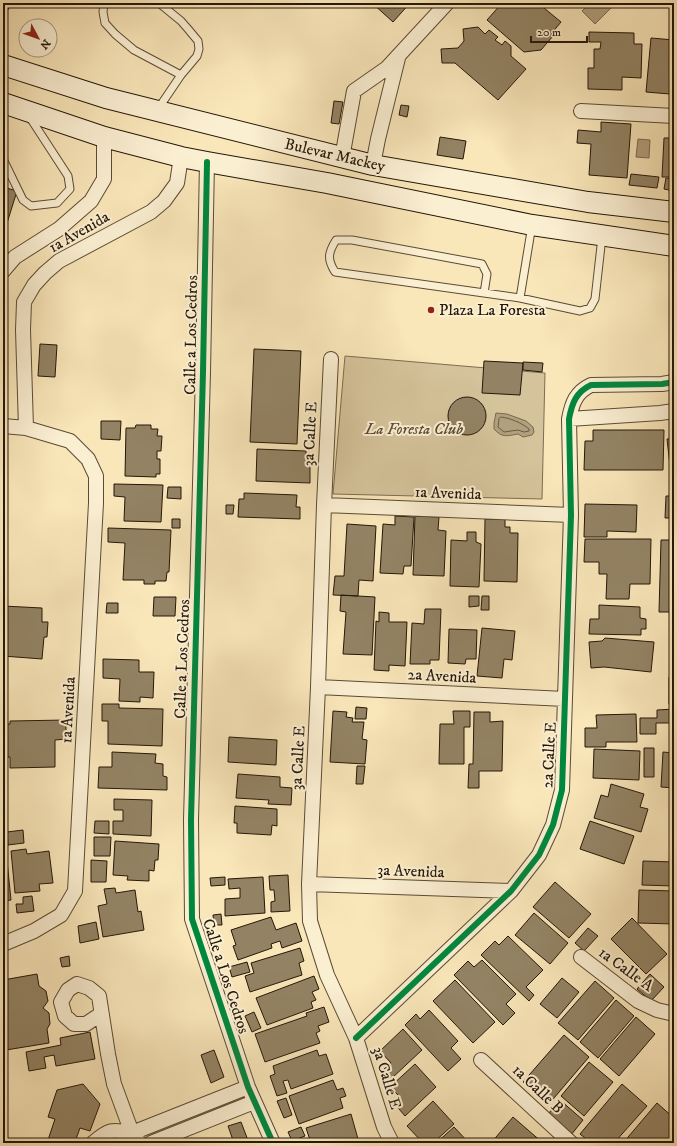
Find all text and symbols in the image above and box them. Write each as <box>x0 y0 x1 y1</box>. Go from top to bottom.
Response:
north arrow <box>18 18 58 58</box>
scale bar <box>531 18 587 44</box>
text: 20 m <box>537 25 561 40</box>
text: N <box>37 36 53 52</box>
street label: Bulevar Mackey <box>283 134 388 176</box>
street label: 1a Avenida <box>45 207 113 257</box>
street label: Calle a Los Cedros <box>180 275 202 395</box>
place label: Plaza La Foresta <box>439 300 546 320</box>
marker: Plaza La Foresta <box>426 305 436 315</box>
street label: 3a Calle E <box>298 401 322 467</box>
park label: La Foresta Club <box>364 419 463 439</box>
street label: 1a Avenida <box>414 482 482 504</box>
street label: Calle a Los Cedros <box>170 599 194 719</box>
street label: 2a Avenida <box>407 664 477 688</box>
street label: 1a Avenida <box>56 676 80 744</box>
street label: 2a Calle E <box>537 721 561 789</box>
street label: 3a Calle E <box>286 725 310 791</box>
street label: 3a Avenida <box>377 860 445 882</box>
street label: Calle a Los Cedros <box>198 916 254 1036</box>
street label: 1a Calle A <box>594 942 658 996</box>
street label: 3a Calle E <box>368 1044 406 1112</box>
street label: 1a Calle B <box>508 1060 568 1118</box>

